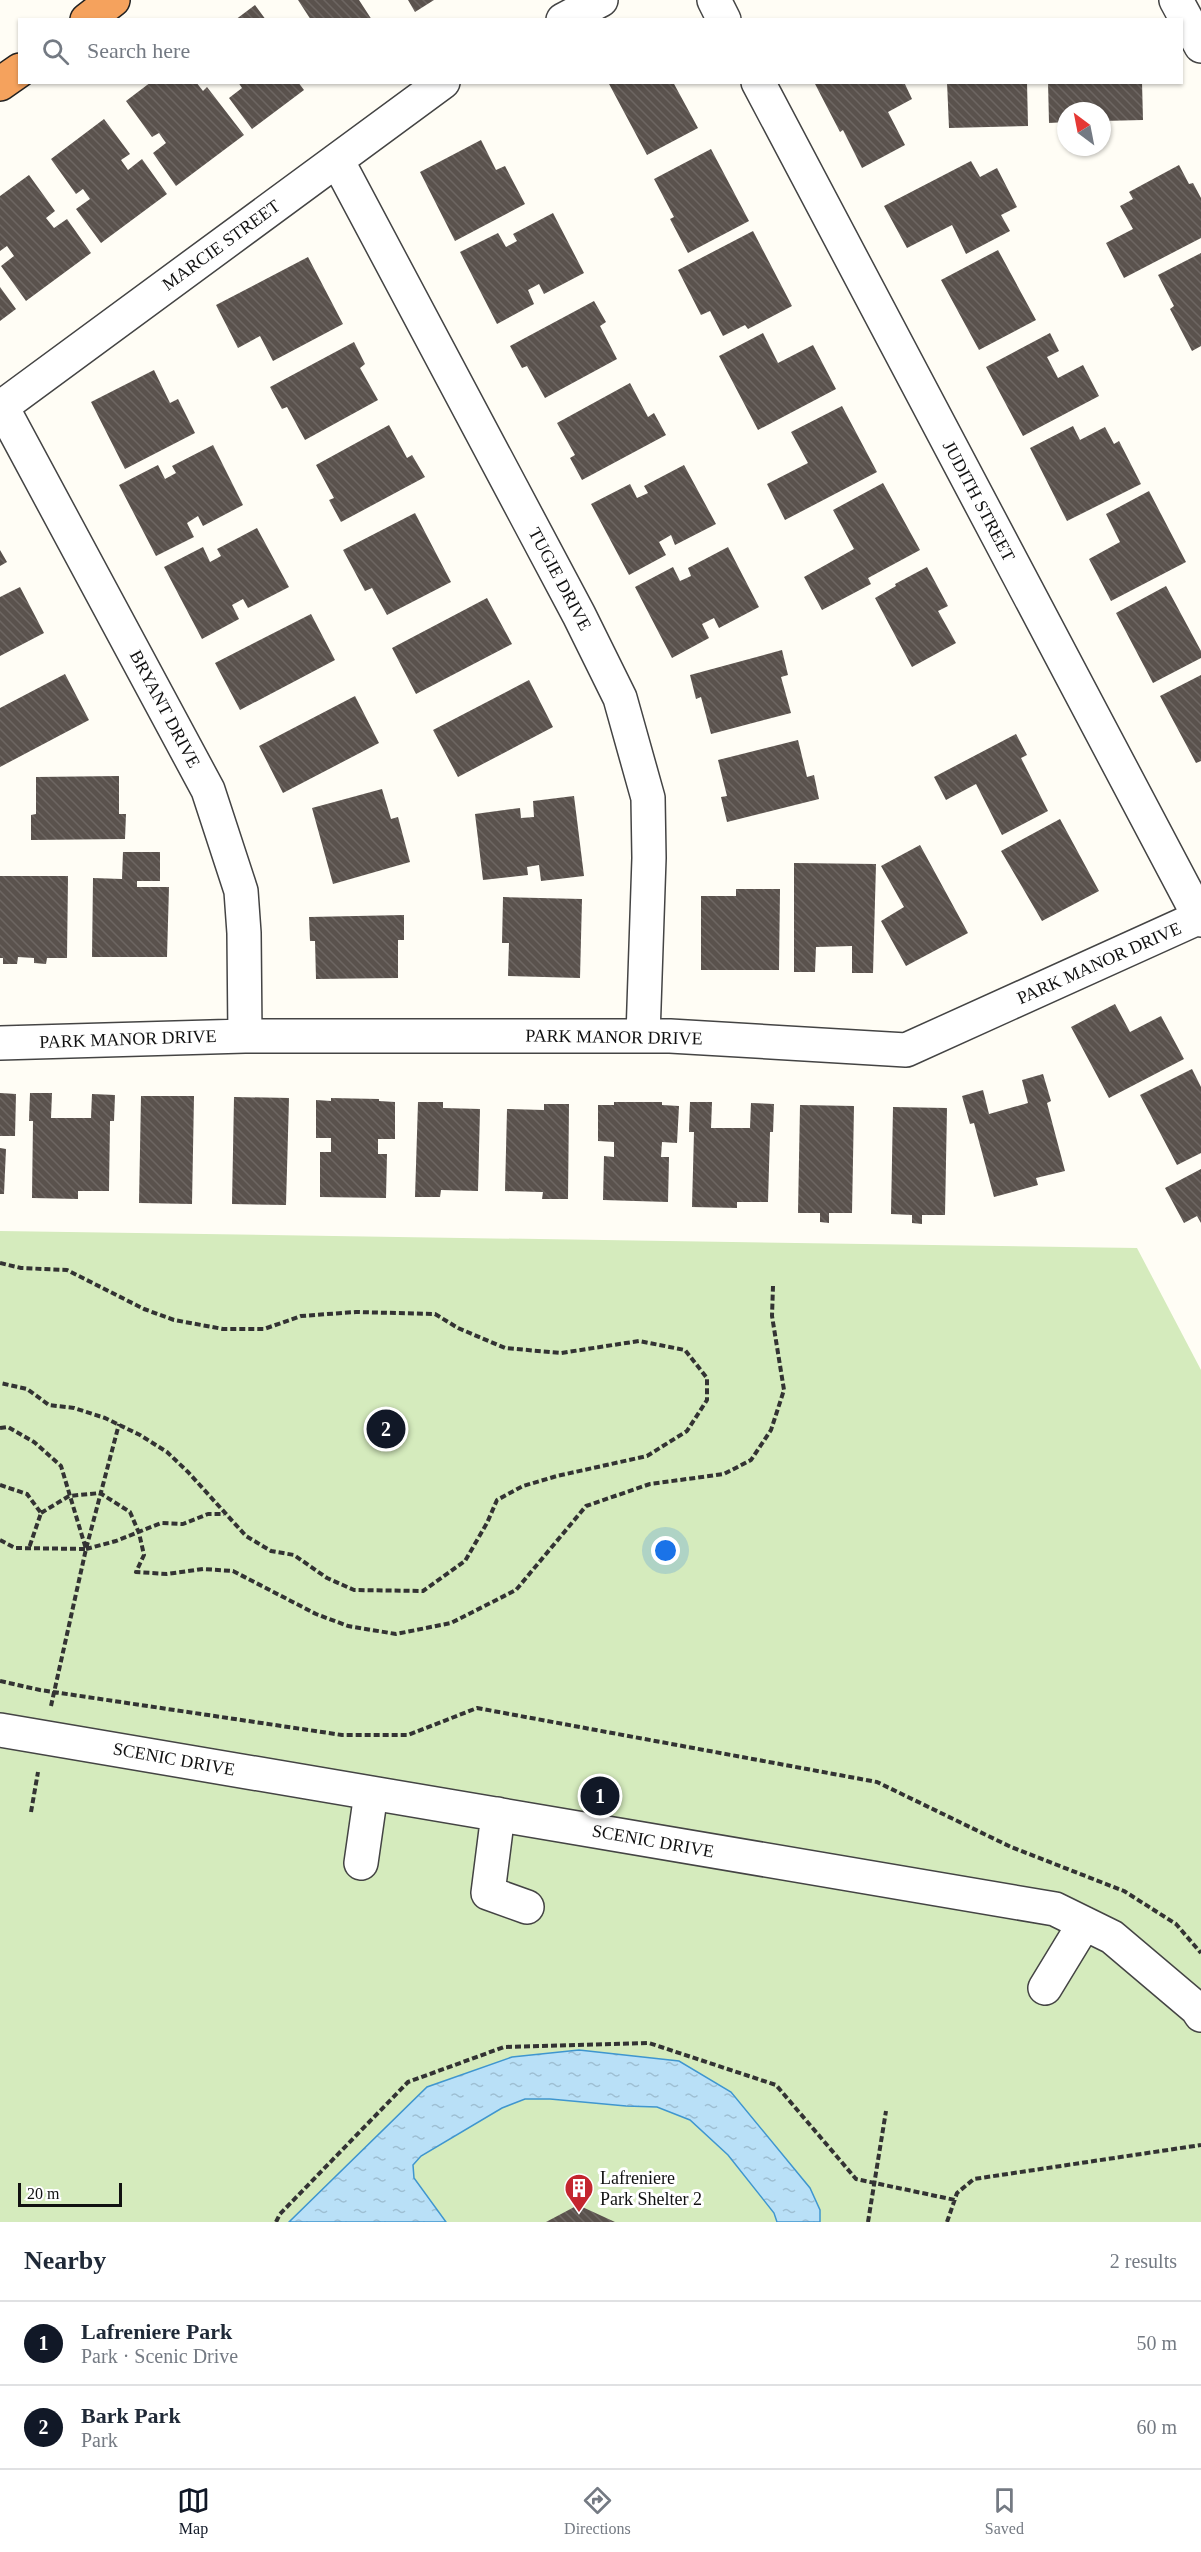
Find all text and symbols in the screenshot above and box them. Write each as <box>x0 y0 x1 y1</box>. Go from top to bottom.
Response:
search box <box>18 18 1183 84</box>
icon: search <box>39 35 72 68</box>
text: Search here <box>87 38 190 63</box>
north arrow <box>1057 102 1111 156</box>
street label: MARCIE STREET <box>158 196 284 294</box>
street label: JUDITH STREET <box>939 437 1019 565</box>
street label: TUGIE DRIVE <box>525 524 595 634</box>
street label: BRYANT DRIVE <box>126 647 204 771</box>
street label: PARK MANOR DRIVE <box>1014 918 1184 1008</box>
street label: PARK MANOR DRIVE <box>525 1025 703 1049</box>
street label: PARK MANOR DRIVE <box>39 1026 217 1052</box>
pin: 2 <box>366 1406 406 1452</box>
your location <box>651 1536 680 1565</box>
street label: SCENIC DRIVE <box>111 1738 237 1780</box>
pin: 1 <box>580 1774 620 1818</box>
street label: SCENIC DRIVE <box>590 1820 716 1862</box>
place label: Lafreniere Park Shelter 2 <box>600 2168 702 2209</box>
building icon: Lafreniere Park Shelter 2 <box>563 2172 595 2214</box>
scale bar <box>18 2180 122 2208</box>
text: 20 m <box>27 2185 59 2202</box>
text: Nearby <box>24 2246 106 2275</box>
text: 2 results <box>1110 2250 1177 2272</box>
text: Lafreniere Park <box>81 2319 232 2344</box>
text: 1 <box>39 2332 49 2354</box>
text: 50 m <box>1136 2332 1177 2354</box>
text: Park · Scenic Drive <box>81 2345 238 2367</box>
text: Bark Park <box>81 2403 181 2428</box>
text: 2 <box>39 2416 49 2438</box>
text: 60 m <box>1136 2416 1177 2438</box>
text: Park <box>81 2429 118 2451</box>
tab: Map <box>177 2484 210 2538</box>
tab: Directions <box>564 2484 631 2538</box>
tab: Saved <box>985 2484 1024 2538</box>

